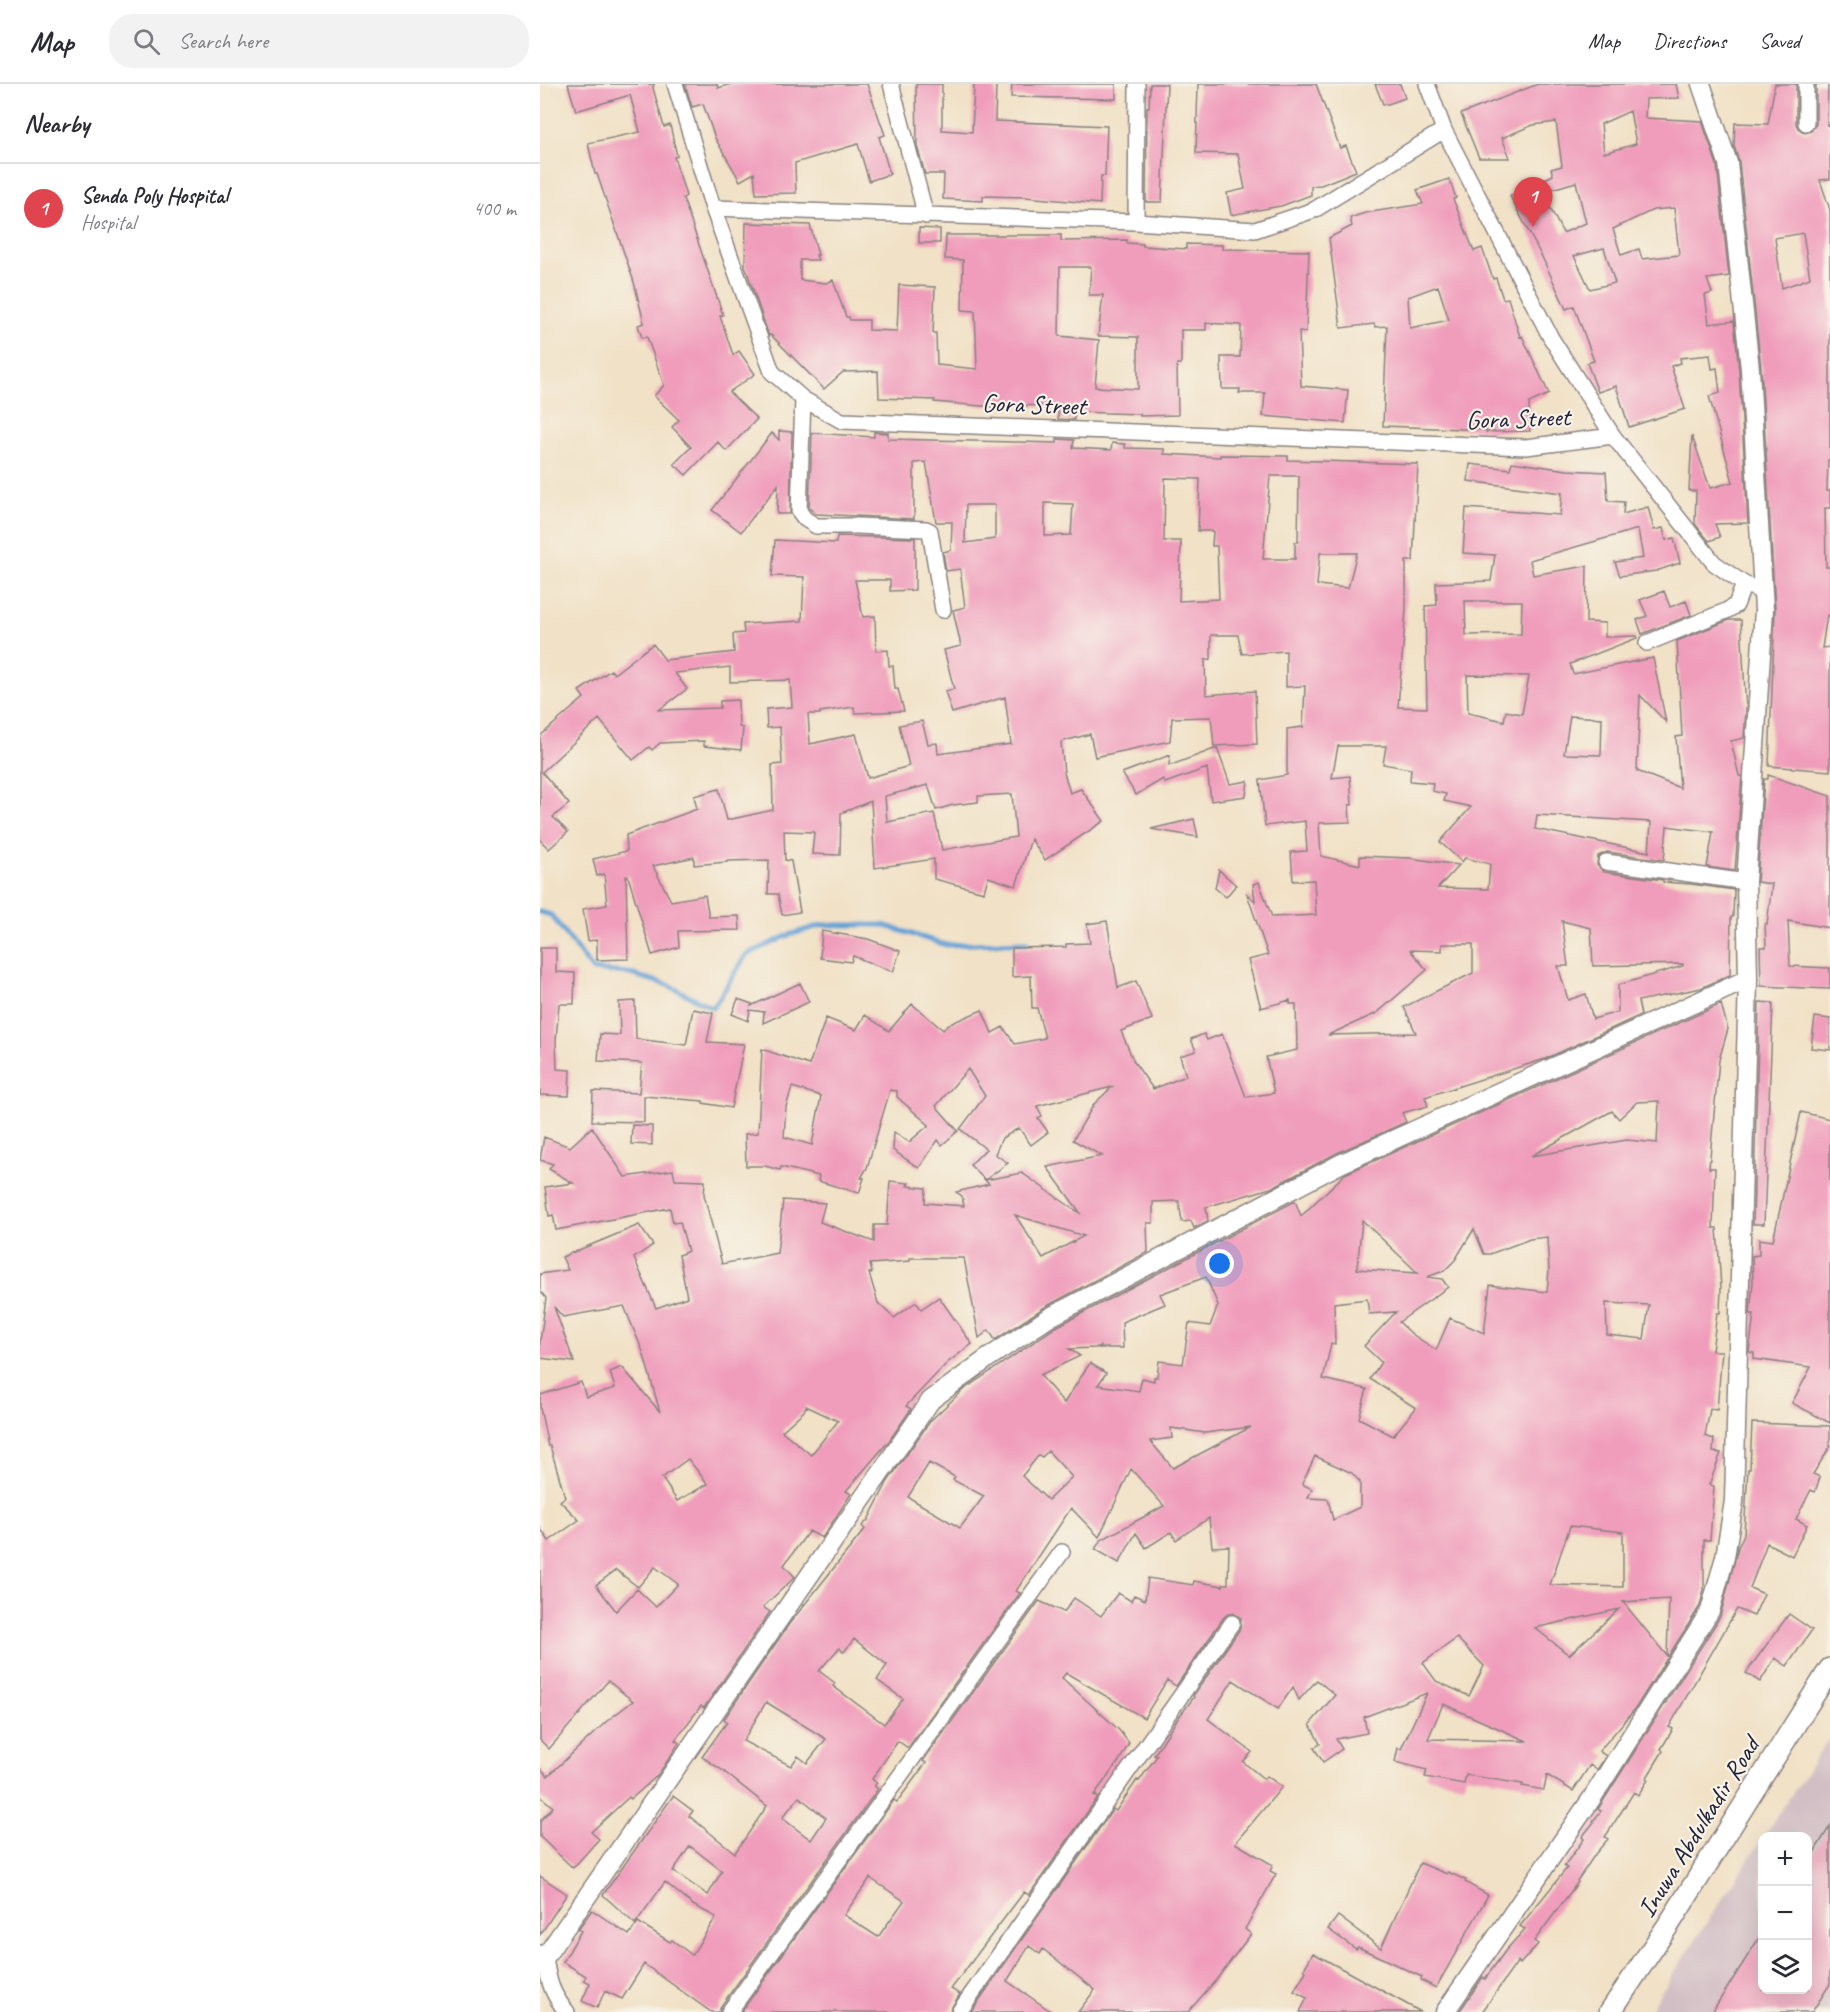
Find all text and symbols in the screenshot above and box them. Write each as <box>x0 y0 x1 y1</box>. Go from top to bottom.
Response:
search box <box>109 14 529 68</box>
text: Map <box>30 24 73 59</box>
icon: search <box>130 25 163 58</box>
text: Search here <box>178 27 268 55</box>
text: Map <box>1588 28 1620 54</box>
text: Directions <box>1653 28 1726 54</box>
text: Saved <box>1759 28 1800 54</box>
text: Nearby <box>24 107 89 140</box>
pin: 1 <box>1514 178 1552 227</box>
text: Senda Poly Hospital <box>81 182 228 210</box>
text: 1 <box>39 196 48 221</box>
text: 400 m <box>473 196 516 221</box>
text: Hospital <box>81 210 136 235</box>
street label: Gora Street <box>981 386 1089 423</box>
street label: Gora Street <box>1465 400 1573 437</box>
your location <box>1205 1249 1234 1278</box>
street label: Inuwa Abdulkadir Road <box>1630 1728 1769 1923</box>
map controls <box>1758 1832 1812 1994</box>
button: + <box>1758 1832 1812 1886</box>
button: − <box>1758 1886 1812 1940</box>
button: layers <box>1758 1940 1812 1994</box>

